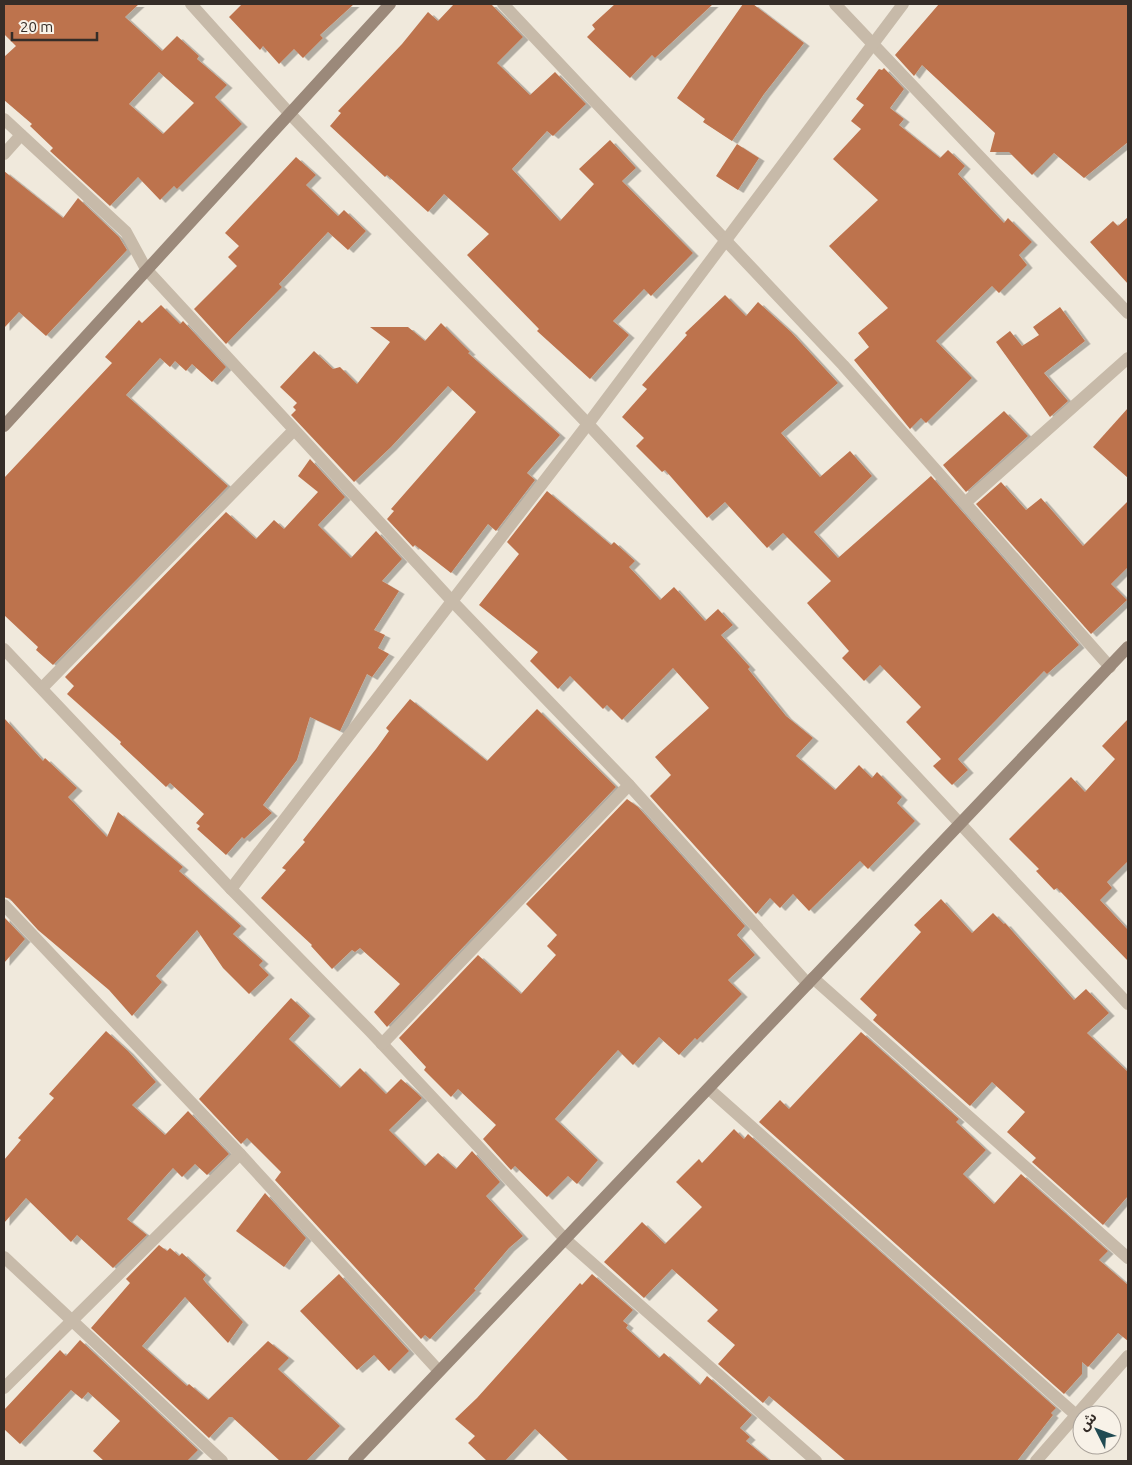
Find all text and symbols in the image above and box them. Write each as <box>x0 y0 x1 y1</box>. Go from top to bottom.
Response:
scale bar <box>12 10 98 42</box>
text: 20 m <box>20 18 53 35</box>
north arrow <box>1072 1405 1122 1455</box>
text: ش <box>1075 1409 1100 1434</box>

